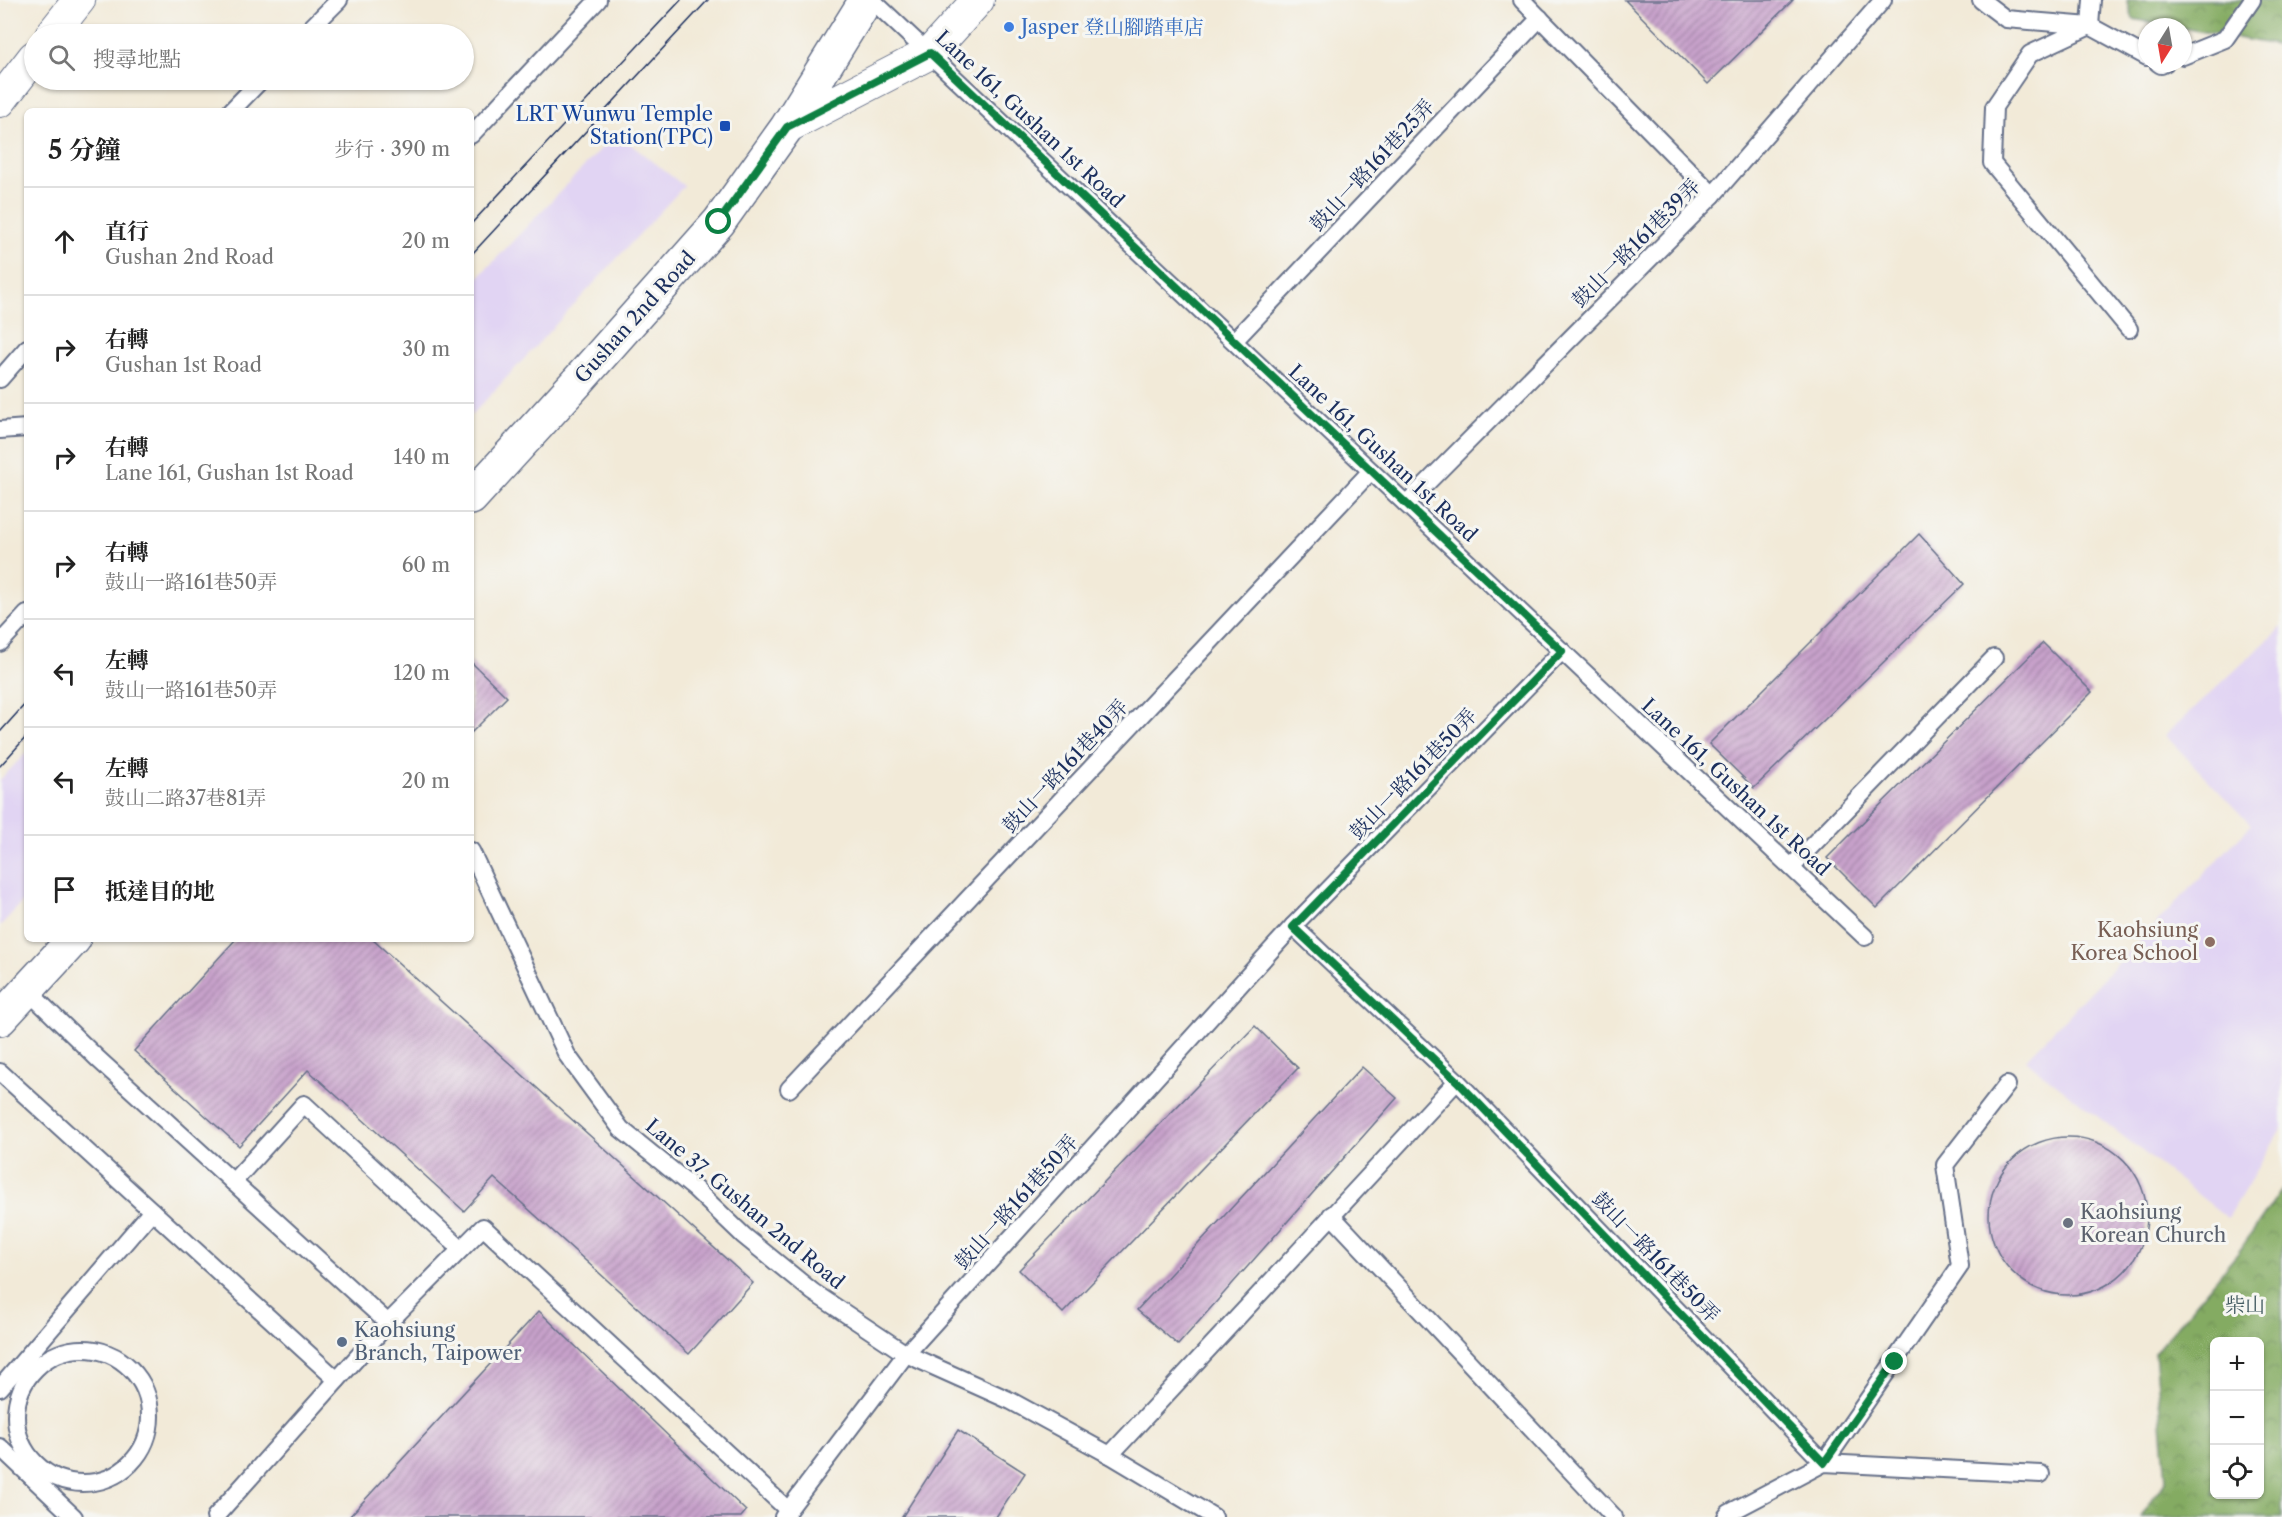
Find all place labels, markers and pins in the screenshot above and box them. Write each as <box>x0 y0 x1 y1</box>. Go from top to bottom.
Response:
place label: Jasper 登山腳踏車店 <box>1018 15 1204 39</box>
marker: Jasper 登山腳踏車店 <box>1002 20 1016 34</box>
place label: LRT Wunwu Temple Station(TPC) <box>515 102 713 149</box>
marker: LRT Wunwu Temple Station(TPC) <box>718 119 732 133</box>
place label: Kaohsiung Korea School <box>2070 918 2198 965</box>
marker: Kaohsiung Korea School <box>2203 935 2217 949</box>
place label: Kaohsiung Korean Church <box>2080 1200 2227 1247</box>
marker: Kaohsiung Korean Church <box>2061 1216 2075 1230</box>
place label: Kaohsiung Branch, Taipower <box>354 1318 522 1365</box>
marker: Kaohsiung Branch, Taipower <box>335 1335 349 1349</box>

